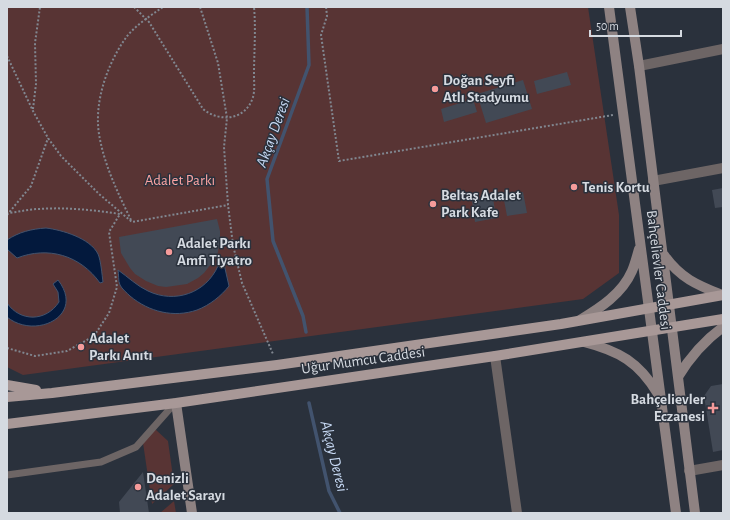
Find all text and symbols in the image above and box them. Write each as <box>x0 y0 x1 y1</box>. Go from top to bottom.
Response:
scale bar <box>590 12 681 38</box>
text: 50 m <box>596 20 619 32</box>
place label: Doğan Seyfi Atlı Stadyumu <box>443 73 529 105</box>
marker: Doğan Seyfi Atlı Stadyumu <box>430 84 440 94</box>
water label: Akçay Deresi <box>253 95 293 170</box>
park label: Adalet Parkı <box>145 173 215 188</box>
place label: Tenis Kortu <box>582 180 650 195</box>
marker: Tenis Kortu <box>569 182 579 192</box>
place label: Beltaş Adalet Park Kafe <box>441 188 521 220</box>
marker: Beltaş Adalet Park Kafe <box>428 199 438 209</box>
street label: Bahçelievler Caddesi <box>644 209 673 331</box>
place label: Adalet Parkı Amfi Tiyatro <box>177 236 252 268</box>
marker: Adalet Parkı Amfi Tiyatro <box>164 247 174 257</box>
place label: Adalet Parkı Anıtı <box>89 331 153 363</box>
marker: Adalet Parkı Anıtı <box>76 342 86 352</box>
street label: Uğur Mumcu Caddesi <box>300 344 426 377</box>
place label: Bahçelievler Eczanesi <box>630 392 706 424</box>
marker: Bahçelievler Eczanesi <box>708 403 718 413</box>
water label: Akçay Deresi <box>317 418 351 494</box>
place label: Denizli Adalet Sarayı <box>146 471 225 503</box>
marker: Denizli Adalet Sarayı <box>133 482 143 492</box>

